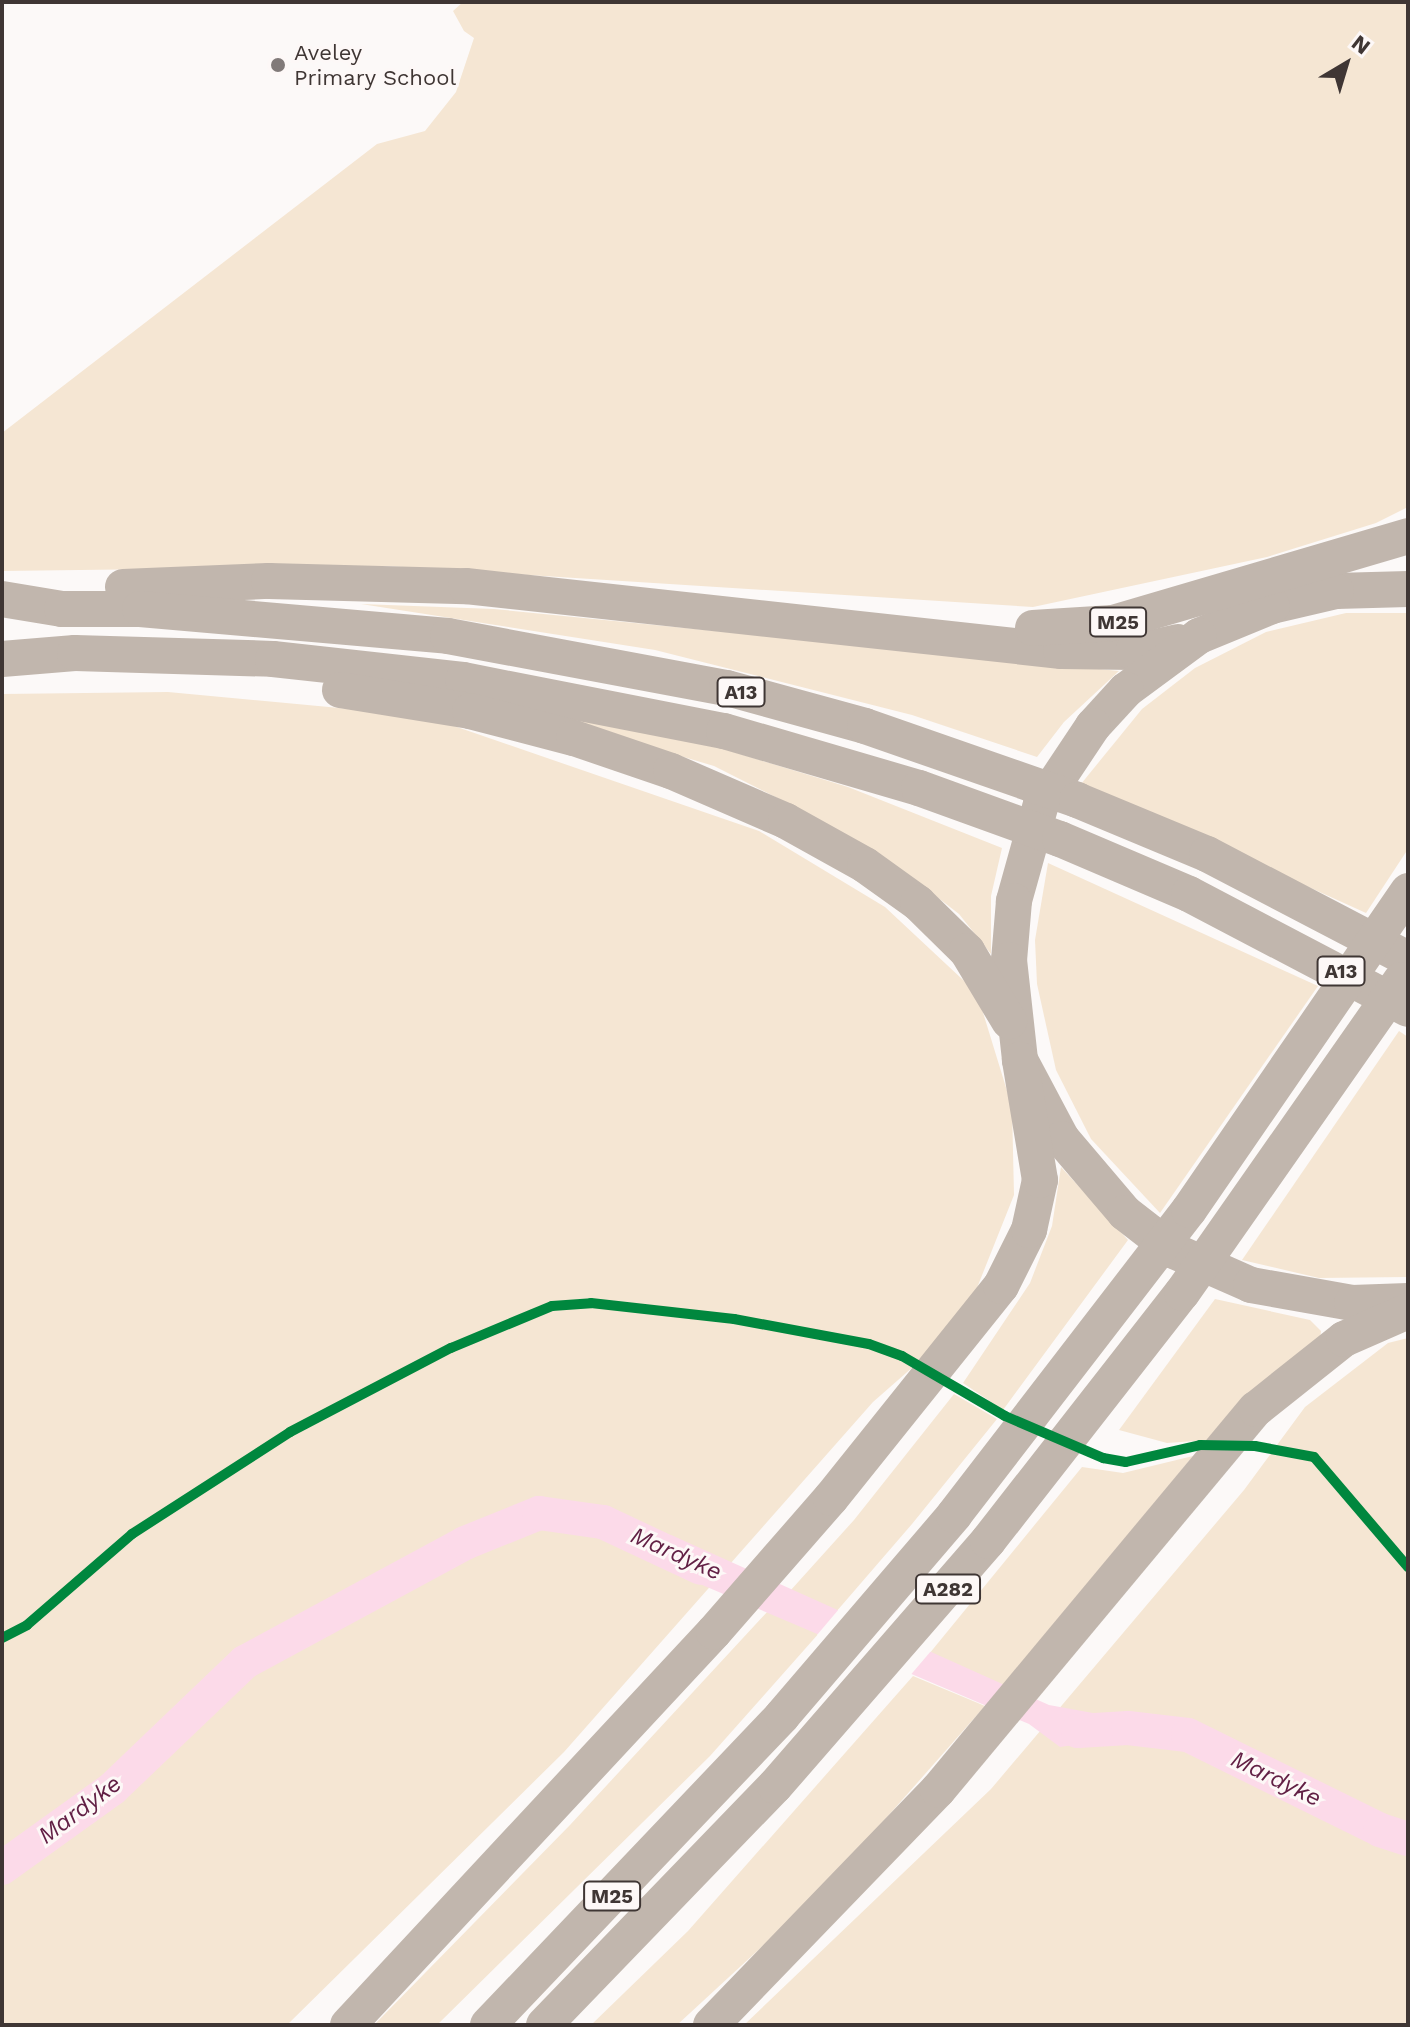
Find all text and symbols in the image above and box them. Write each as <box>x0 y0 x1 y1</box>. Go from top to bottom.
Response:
north arrow <box>1306 24 1386 104</box>
text: N <box>1347 30 1375 60</box>
place label: Aveley Primary School <box>294 39 457 90</box>
marker: Aveley Primary School <box>269 56 287 74</box>
road number: M25 <box>1088 606 1148 638</box>
road number: A13 <box>715 676 767 708</box>
road number: A13 <box>1315 955 1367 987</box>
water label: Mardyke <box>626 1521 726 1587</box>
road number: A282 <box>914 1573 982 1605</box>
water label: Mardyke <box>1226 1745 1326 1813</box>
water label: Mardyke <box>33 1769 127 1851</box>
road number: M25 <box>582 1880 642 1912</box>

